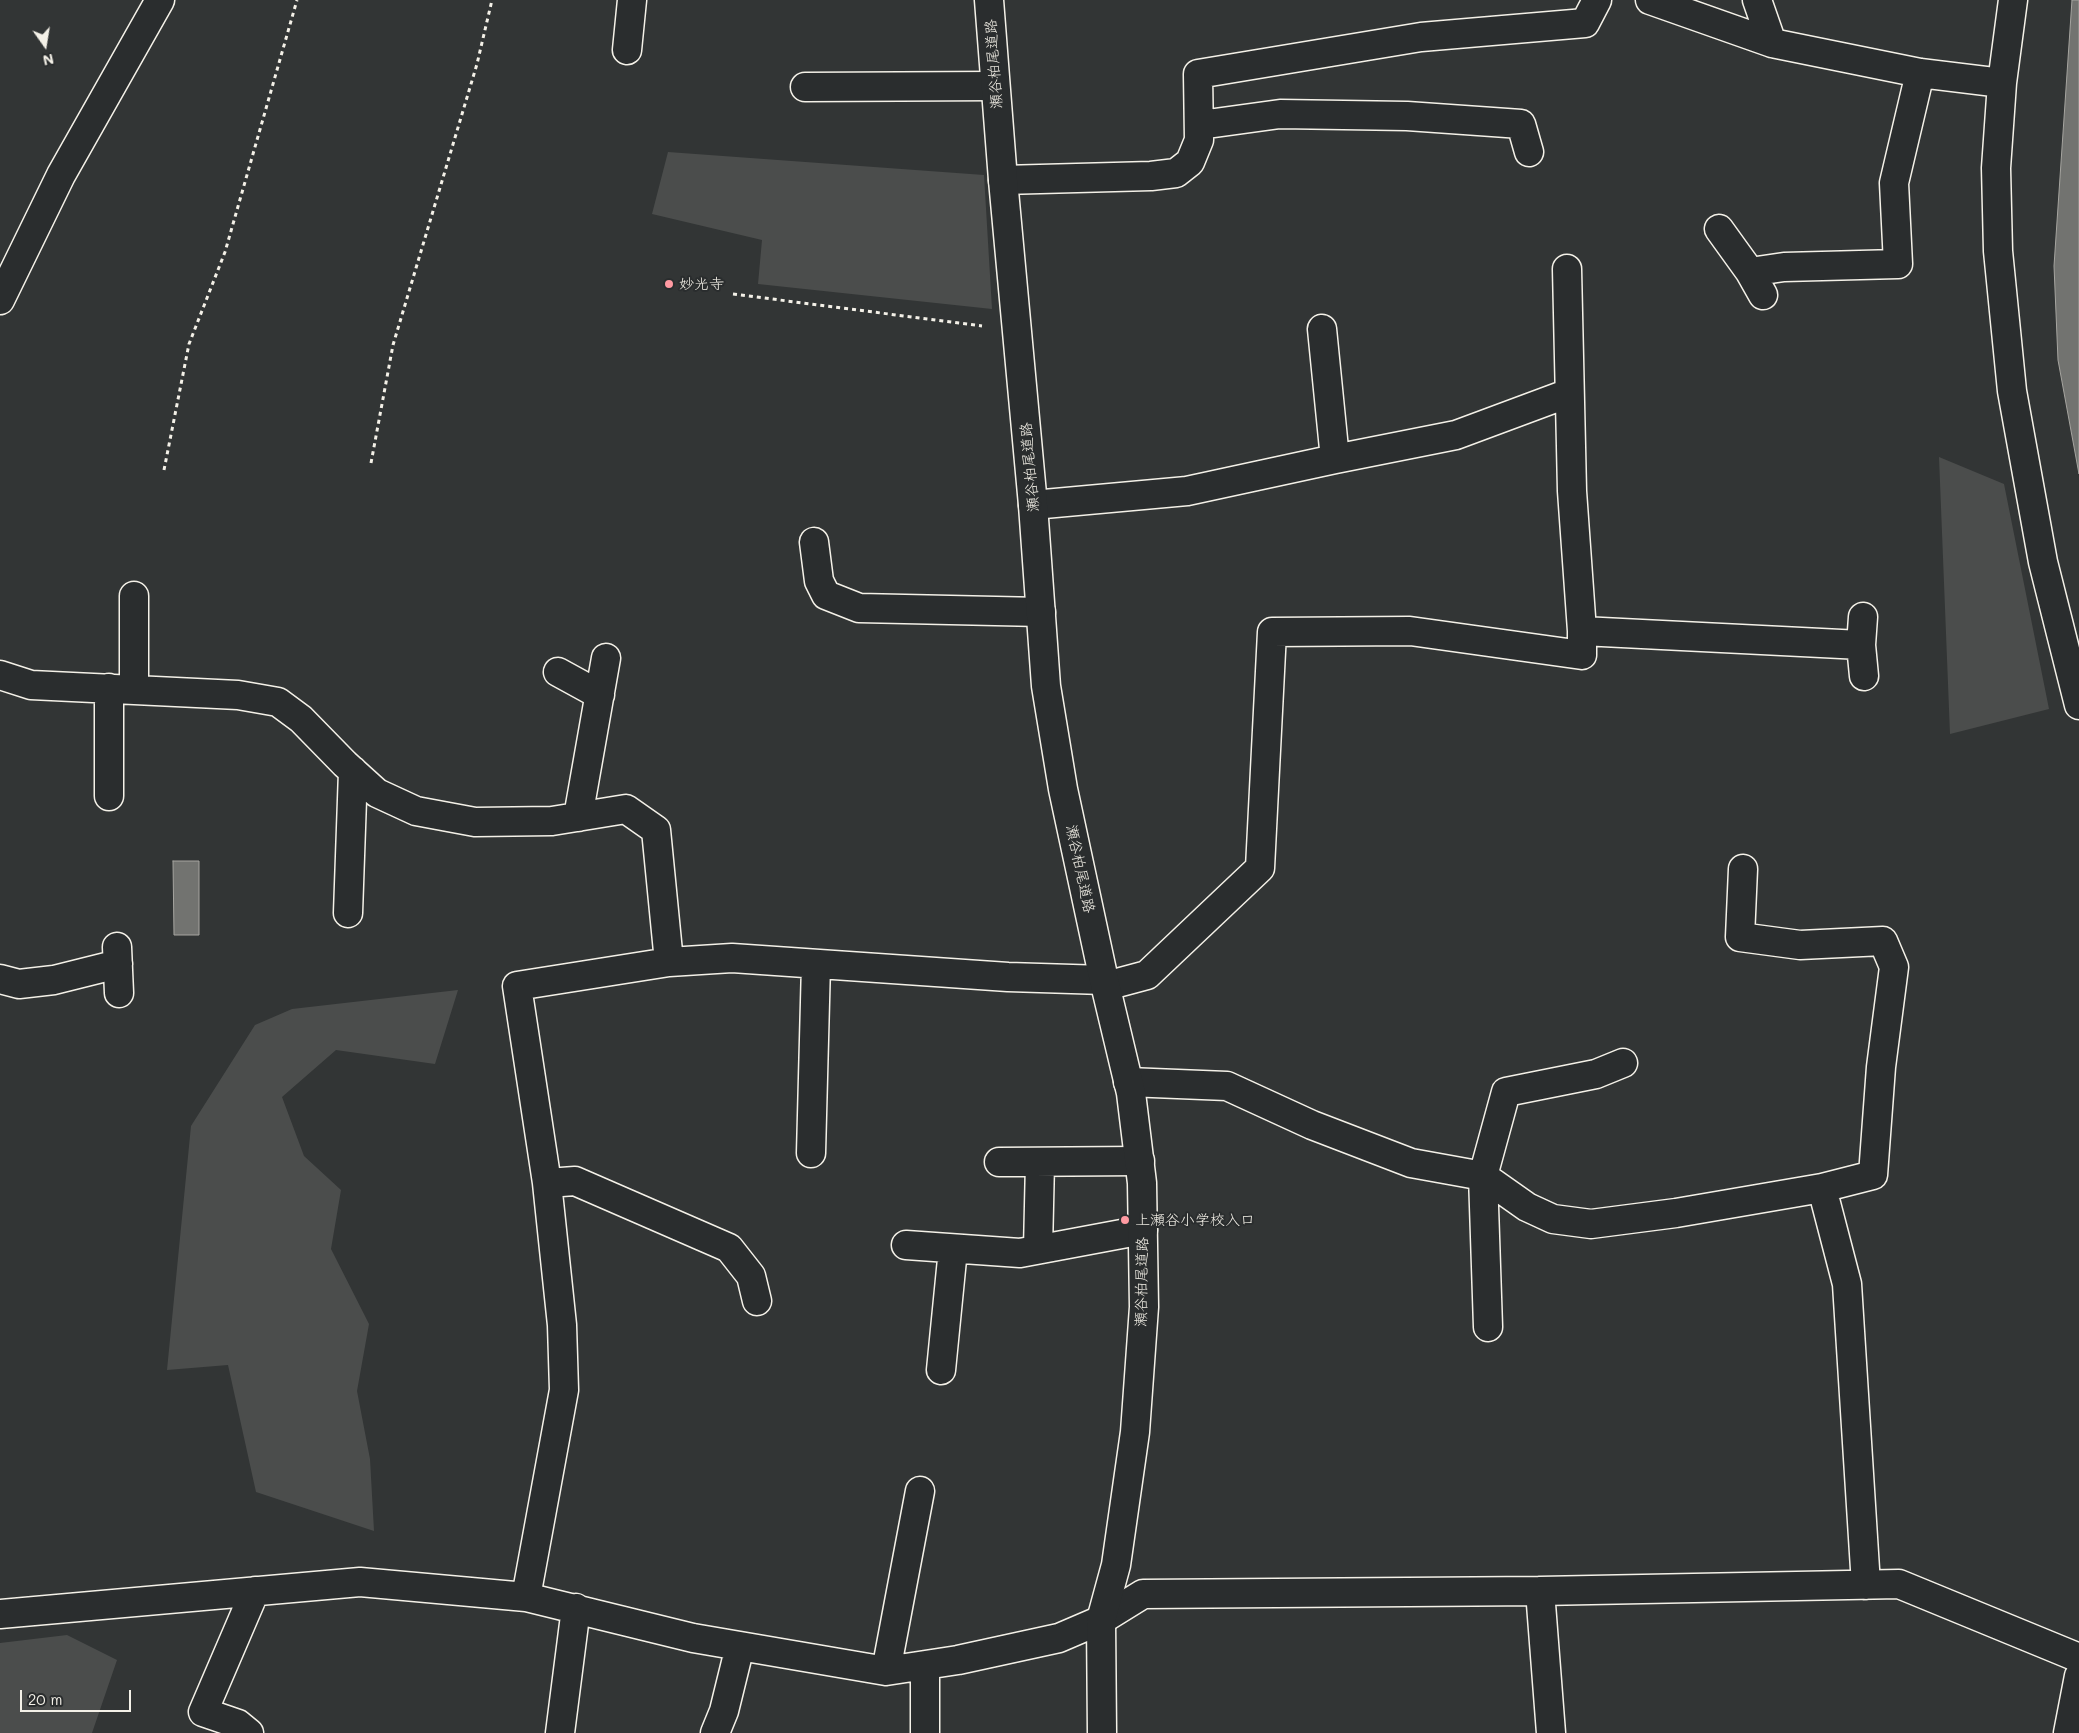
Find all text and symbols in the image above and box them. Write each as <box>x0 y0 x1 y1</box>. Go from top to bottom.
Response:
street label: 瀬谷柏尾道路 <box>982 18 1006 110</box>
north arrow <box>20 20 70 70</box>
text: N <box>41 50 56 71</box>
place label: 妙光寺 <box>679 275 724 293</box>
marker: 妙光寺 <box>663 278 675 290</box>
street label: 瀬谷柏尾道路 <box>1017 421 1043 513</box>
street label: 瀬谷柏尾道路 <box>1062 823 1098 915</box>
place label: 上瀬谷小学校入口 <box>1135 1211 1255 1229</box>
marker: 上瀬谷小学校入口 <box>1119 1214 1131 1226</box>
street label: 瀬谷柏尾道路 <box>1132 1237 1152 1327</box>
scale bar <box>22 1680 134 1712</box>
text: 20 m <box>28 1689 62 1709</box>

